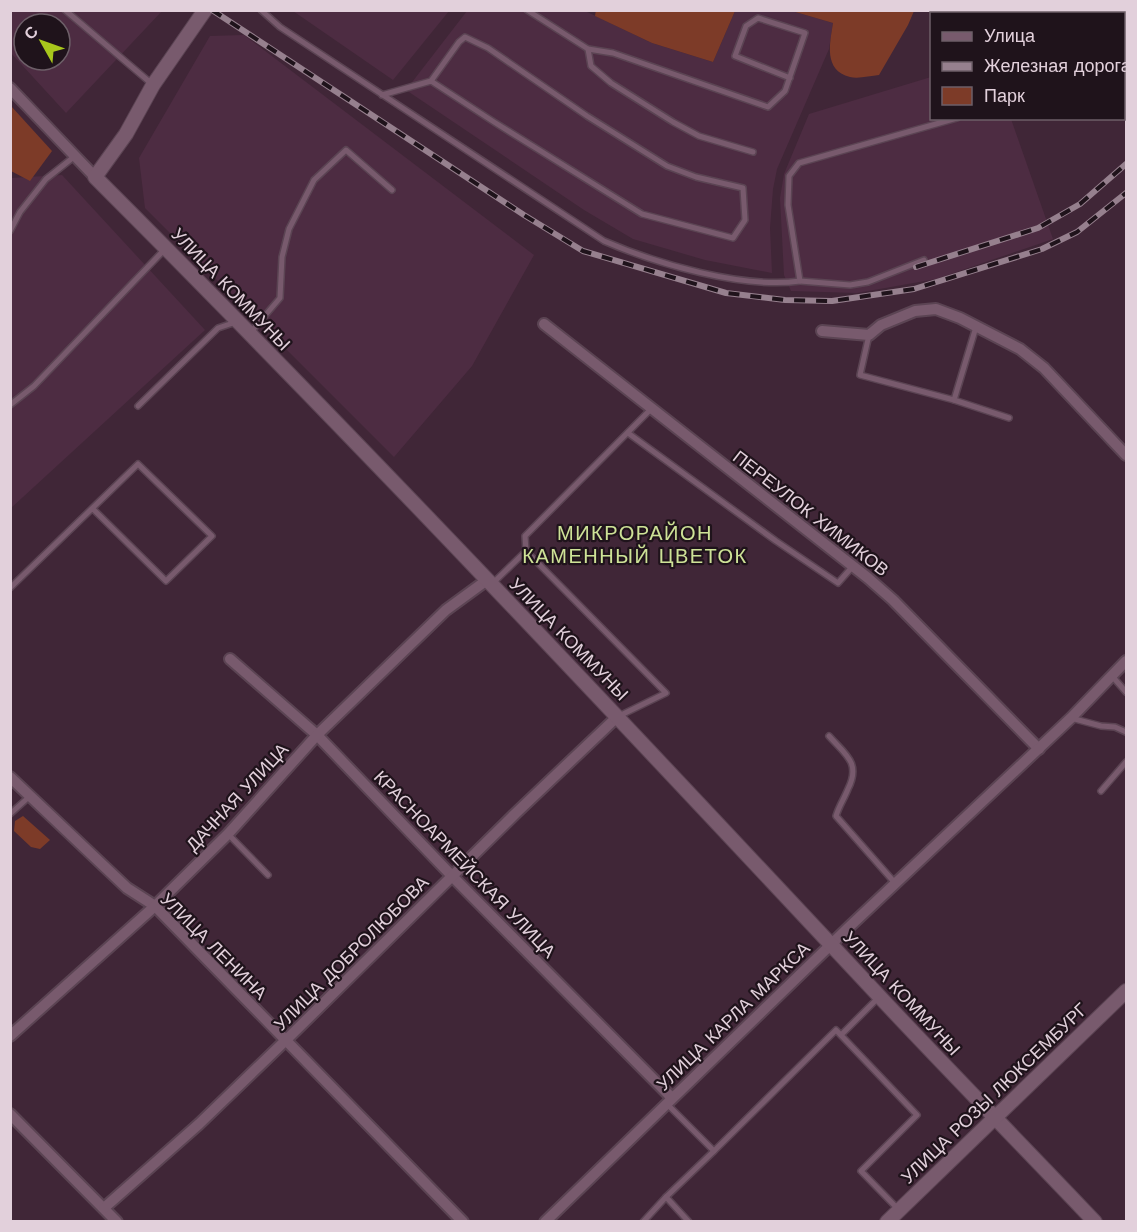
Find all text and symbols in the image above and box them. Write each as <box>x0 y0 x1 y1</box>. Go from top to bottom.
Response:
north arrow <box>12 12 72 72</box>
legend <box>930 12 1125 120</box>
text: С <box>20 22 42 43</box>
text: Улица <box>984 25 1036 46</box>
text: Железная дорога <box>984 55 1132 76</box>
text: Парк <box>984 85 1025 106</box>
street label: УЛИЦА КОММУНЫ <box>167 224 295 354</box>
street label: ПЕРЕУЛОК ХИМИКОВ <box>729 446 893 580</box>
district label: МИКРОРАЙОН КАМЕННЫЙ ЦВЕТОК <box>522 521 748 568</box>
street label: УЛИЦА КОММУНЫ <box>505 574 633 704</box>
street label: ДАЧНАЯ УЛИЦА <box>182 739 292 855</box>
street label: КРАСНОАРМЕЙСКАЯ УЛИЦА <box>370 766 560 962</box>
street label: УЛИЦА ДОБРОЛЮБОВА <box>270 872 432 1034</box>
street label: УЛИЦА ЛЕНИНА <box>156 888 272 1004</box>
street label: УЛИЦА КОММУНЫ <box>839 927 965 1059</box>
street label: УЛИЦА КАРЛА МАРКСА <box>652 937 814 1095</box>
street label: УЛИЦА РОЗЫ ЛЮКСЕМБУРГ <box>897 998 1092 1188</box>

